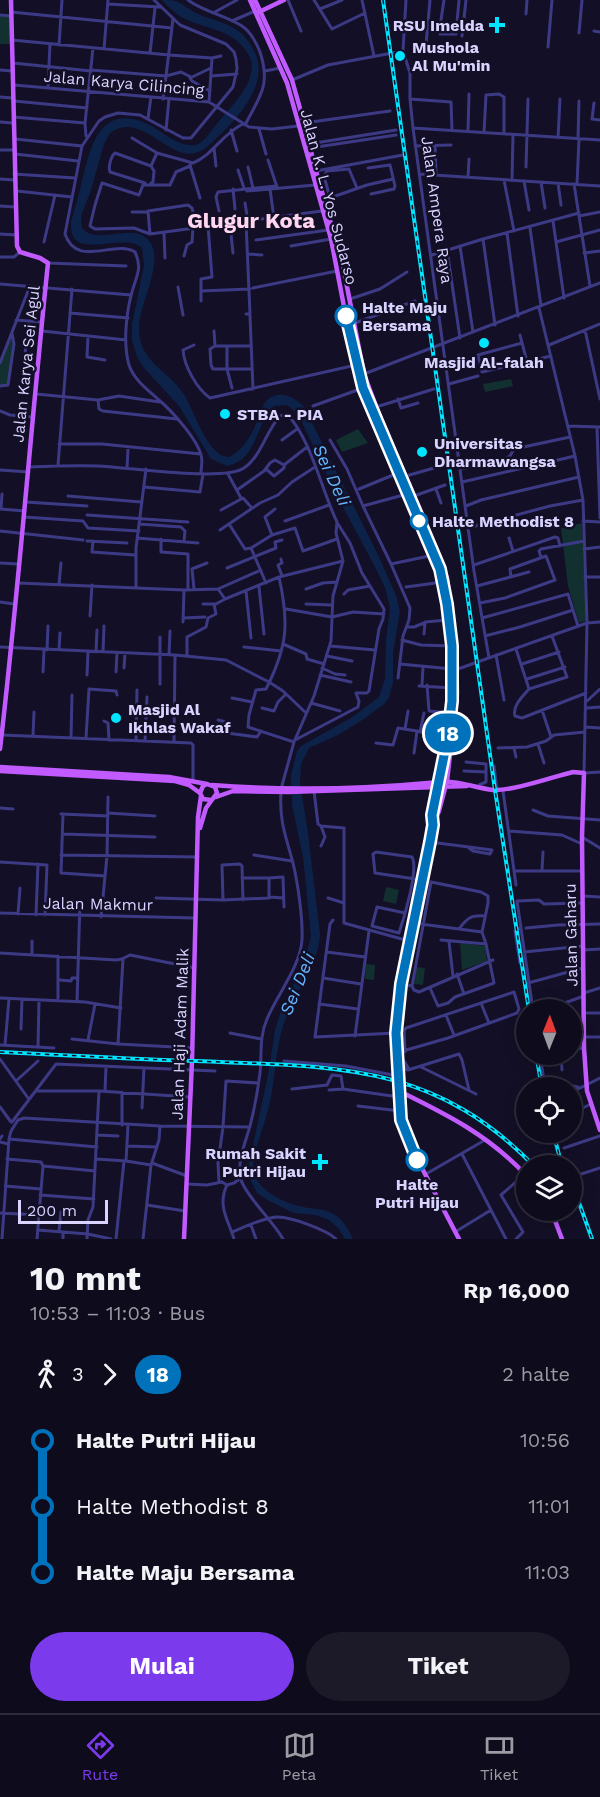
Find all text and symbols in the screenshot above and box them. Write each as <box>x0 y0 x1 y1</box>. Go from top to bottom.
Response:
place label: RSU Imelda <box>393 16 485 35</box>
marker: RSU Imelda <box>488 16 506 34</box>
place label: Mushola Al Mu'min <box>412 38 490 75</box>
marker: Mushola Al Mu'min <box>393 49 407 63</box>
street label: Jalan Karya Cilincing <box>43 67 206 100</box>
street label: Jalan K. L. Yos Sudarso <box>296 107 362 287</box>
street label: Jalan Ampera Raya <box>417 135 457 285</box>
district label: Glugur Kota <box>187 208 315 233</box>
street label: Jalan Karya Sei Agul <box>8 285 44 443</box>
place label: Halte Maju Bersama <box>362 298 447 335</box>
marker: Halte Maju Bersama <box>335 305 357 327</box>
marker: Masjid Al-falah <box>477 336 491 350</box>
place label: Masjid Al-falah <box>424 353 544 372</box>
place label: STBA - PIA <box>237 405 323 424</box>
marker: STBA - PIA <box>218 407 232 421</box>
place label: Universitas Dharmawangsa <box>434 434 557 471</box>
water label: Sei Deli <box>309 441 356 510</box>
marker: Universitas Dharmawangsa <box>415 445 429 459</box>
marker: Halte Methodist 8 <box>410 512 428 530</box>
place label: Halte Methodist 8 <box>432 512 574 531</box>
place label: Masjid Al Ikhlas Wakaf <box>128 700 231 737</box>
marker: Masjid Al Ikhlas Wakaf <box>109 711 123 725</box>
line badge: 18 <box>421 714 475 752</box>
text: 18 <box>437 721 459 746</box>
street label: Jalan Gaharu <box>561 883 581 987</box>
street label: Jalan Makmur <box>43 894 154 914</box>
street label: Jalan Haji Adam Malik <box>168 948 192 1120</box>
water label: Sei Deli <box>275 948 320 1018</box>
north arrow <box>516 999 582 1065</box>
map controls <box>516 999 582 1221</box>
button: locate <box>516 1077 582 1143</box>
place label: Rumah Sakit Putri Hijau <box>205 1144 306 1181</box>
marker: Halte Putri Hijau <box>406 1149 428 1171</box>
marker: Rumah Sakit Putri Hijau <box>311 1153 329 1171</box>
button: layers <box>516 1155 582 1221</box>
place label: Halte Putri Hijau <box>375 1175 459 1212</box>
scale bar <box>18 1197 108 1224</box>
text: 200 m <box>27 1201 77 1220</box>
text: 10 mnt <box>30 1259 141 1298</box>
text: Rp 16,000 <box>463 1278 570 1303</box>
text: 10:53 – 11:03 · Bus <box>30 1301 205 1325</box>
icon: walk <box>30 1358 63 1391</box>
icon: forward <box>93 1358 126 1391</box>
text: 3 <box>72 1362 84 1386</box>
text: 18 <box>147 1362 169 1387</box>
text: 2 halte <box>502 1362 570 1386</box>
text: Halte Putri Hijau <box>76 1428 256 1453</box>
text: 10:56 <box>520 1428 570 1452</box>
text: Halte Methodist 8 <box>76 1494 269 1519</box>
text: 11:01 <box>528 1494 570 1518</box>
text: Halte Maju Bersama <box>76 1560 294 1585</box>
text: 11:03 <box>525 1560 570 1584</box>
button: Mulai <box>30 1632 294 1701</box>
button: Tiket <box>306 1632 570 1701</box>
tab: Rute <box>82 1729 118 1784</box>
tab: Peta <box>282 1729 316 1784</box>
tab: Tiket <box>480 1729 518 1784</box>

